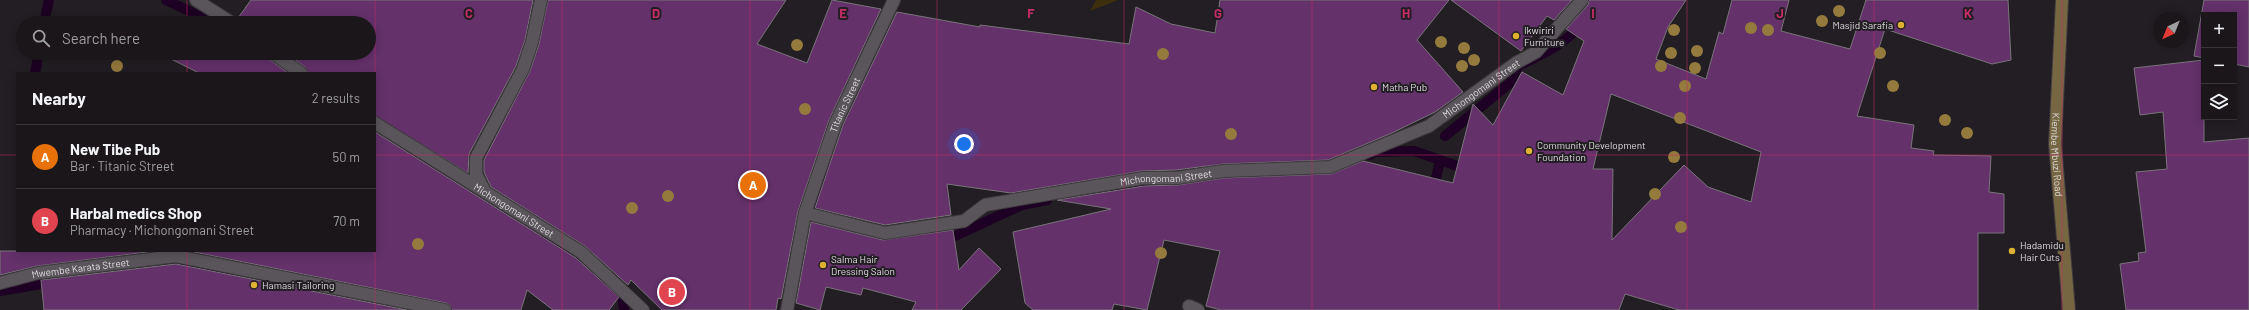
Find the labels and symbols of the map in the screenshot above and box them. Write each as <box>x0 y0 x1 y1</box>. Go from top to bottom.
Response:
text: C <box>465 5 473 21</box>
text: D <box>652 5 660 21</box>
text: E <box>839 5 847 21</box>
text: F <box>1027 5 1035 21</box>
text: G <box>1214 5 1222 21</box>
text: H <box>1402 5 1410 21</box>
text: I <box>1591 5 1595 21</box>
text: J <box>1776 5 1784 21</box>
text: K <box>1964 5 1972 21</box>
north arrow <box>2153 12 2189 48</box>
place label: Masjid Sarafia <box>1833 19 1893 31</box>
marker: Masjid Sarafia <box>1896 20 1906 30</box>
place label: Ikwiriri Furniture <box>1524 24 1564 48</box>
marker: Ikwiriri Furniture <box>1511 31 1521 41</box>
street label: Michongomani Street <box>1440 56 1522 120</box>
street label: Titanic Street <box>827 75 863 134</box>
place label: Matha Pub <box>1382 81 1427 93</box>
marker: Matha Pub <box>1369 82 1379 92</box>
street label: Kiembe Mbuzi Road <box>2049 112 2065 197</box>
your location <box>954 134 974 154</box>
place label: Community Development Foundation <box>1537 139 1646 163</box>
marker: Community Development Foundation <box>1524 146 1534 156</box>
street label: Michongomani Street <box>1119 167 1213 188</box>
pin: A <box>740 170 766 200</box>
street label: Michongomani Street <box>472 180 557 240</box>
place label: Hadamidu Hair Cuts <box>2020 239 2064 263</box>
marker: Hadamidu Hair Cuts <box>2007 246 2017 256</box>
place label: Salma Hair Dressing Salon <box>831 253 895 277</box>
street label: Mwembe Karata Street <box>30 256 130 280</box>
marker: Salma Hair Dressing Salon <box>818 260 828 270</box>
pin: B <box>659 277 685 307</box>
place label: Hamasi Tailoring <box>262 279 334 291</box>
marker: Hamasi Tailoring <box>249 280 259 290</box>

